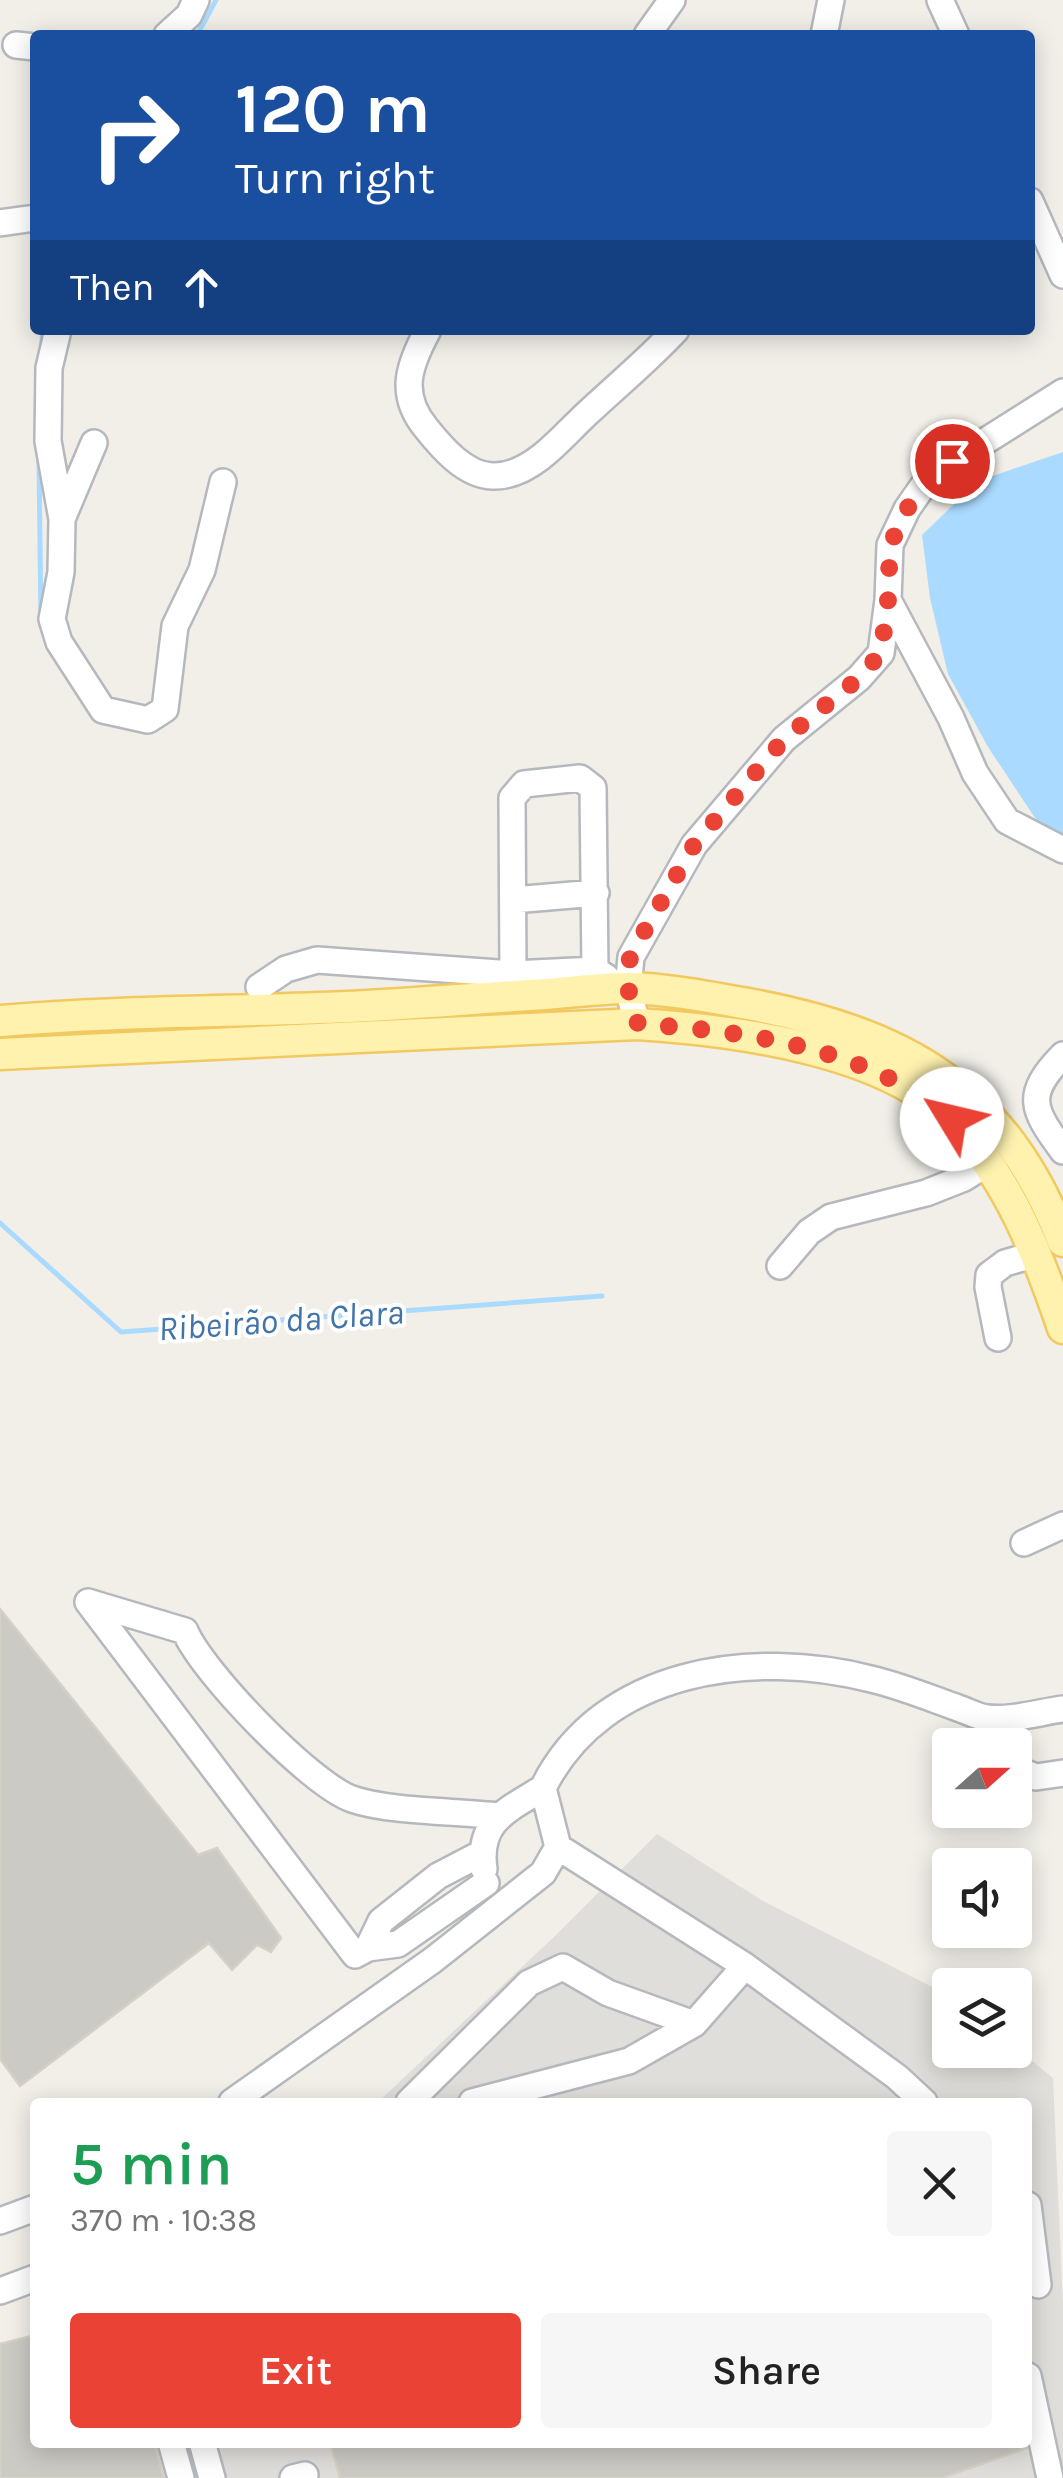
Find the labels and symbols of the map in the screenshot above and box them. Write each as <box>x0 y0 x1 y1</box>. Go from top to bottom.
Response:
pin <box>910 419 995 504</box>
position arrow <box>900 1067 1004 1171</box>
water label: Ribeirão da Clara <box>157 1291 405 1350</box>
north arrow <box>932 1728 1032 1828</box>

